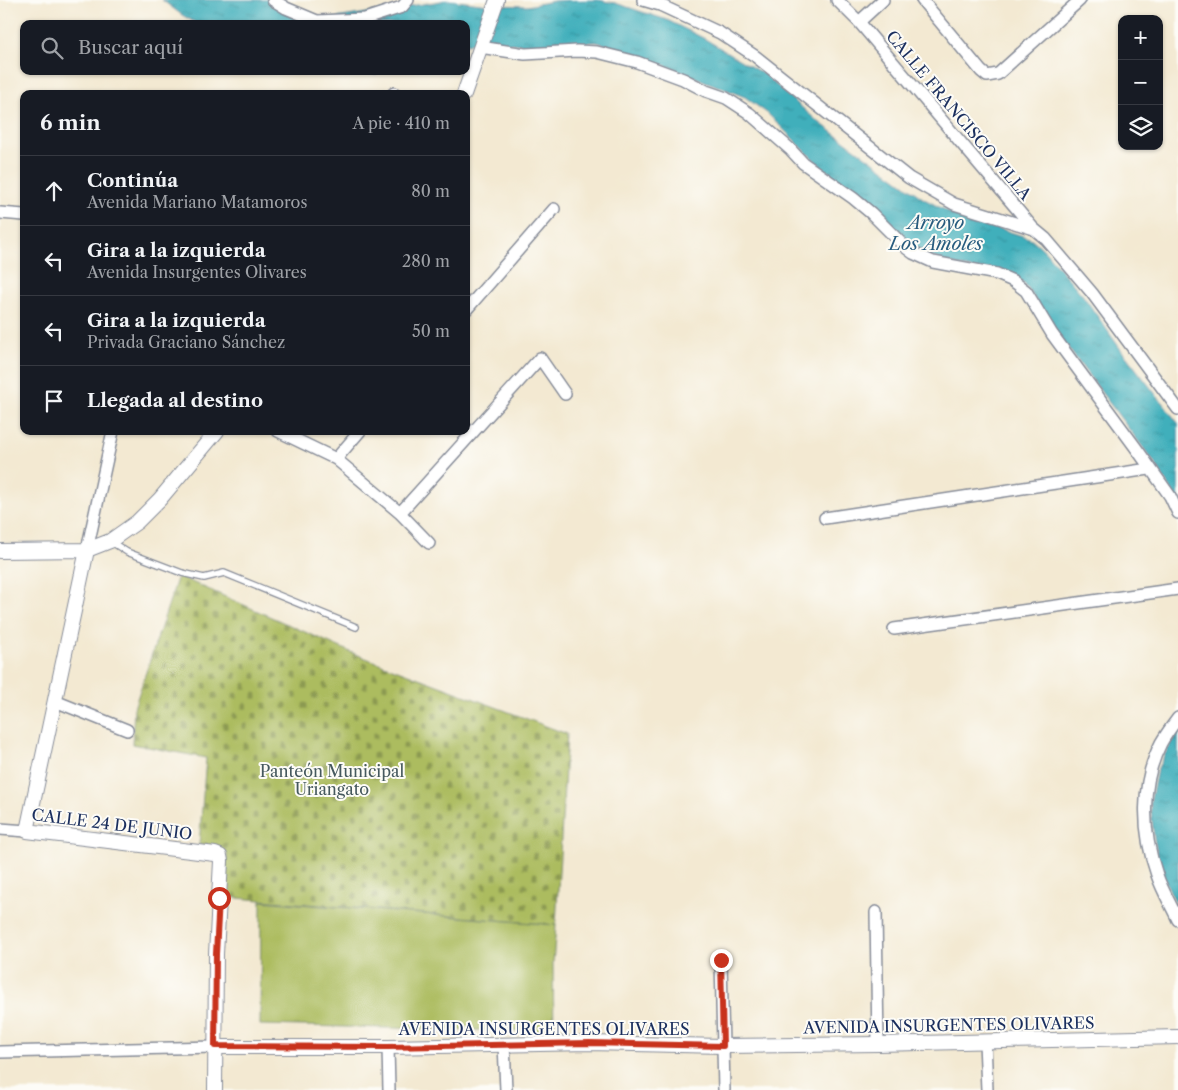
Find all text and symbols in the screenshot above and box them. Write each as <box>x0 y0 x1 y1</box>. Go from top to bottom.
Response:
map controls <box>1118 15 1163 150</box>
button: + <box>1118 15 1163 60</box>
search box <box>20 20 470 75</box>
street label: CALLE FRANCISCO VILLA <box>882 26 1037 205</box>
icon: search <box>38 34 66 62</box>
text: Buscar aquí <box>78 36 183 59</box>
button: − <box>1118 60 1163 105</box>
button: layers <box>1118 105 1163 150</box>
text: 6 min <box>40 110 101 135</box>
text: A pie · 410 m <box>352 113 450 133</box>
text: Continúa <box>87 169 178 192</box>
icon: ahead <box>40 177 68 205</box>
text: 80 m <box>411 181 450 201</box>
text: Avenida Mariano Matamoros <box>87 192 307 212</box>
water label: Arroyo Los Amoles <box>887 212 983 255</box>
text: Gira a la izquierda <box>87 239 266 262</box>
icon: left <box>40 247 68 275</box>
text: 280 m <box>402 251 450 271</box>
text: Avenida Insurgentes Olivares <box>87 262 307 282</box>
text: Gira a la izquierda <box>87 309 266 332</box>
icon: left <box>40 317 68 345</box>
text: 50 m <box>412 321 450 341</box>
text: Privada Graciano Sánchez <box>87 332 285 352</box>
icon: arrive <box>40 387 68 415</box>
text: Llegada al destino <box>87 389 263 412</box>
park label: Panteón Municipal Uriangato <box>260 761 404 799</box>
street label: CALLE 24 DE JUNIO <box>30 804 194 844</box>
route start <box>208 887 231 910</box>
route end <box>710 949 733 972</box>
street label: AVENIDA INSURGENTES OLIVARES <box>802 1012 1095 1038</box>
street label: AVENIDA INSURGENTES OLIVARES <box>397 1019 690 1039</box>

